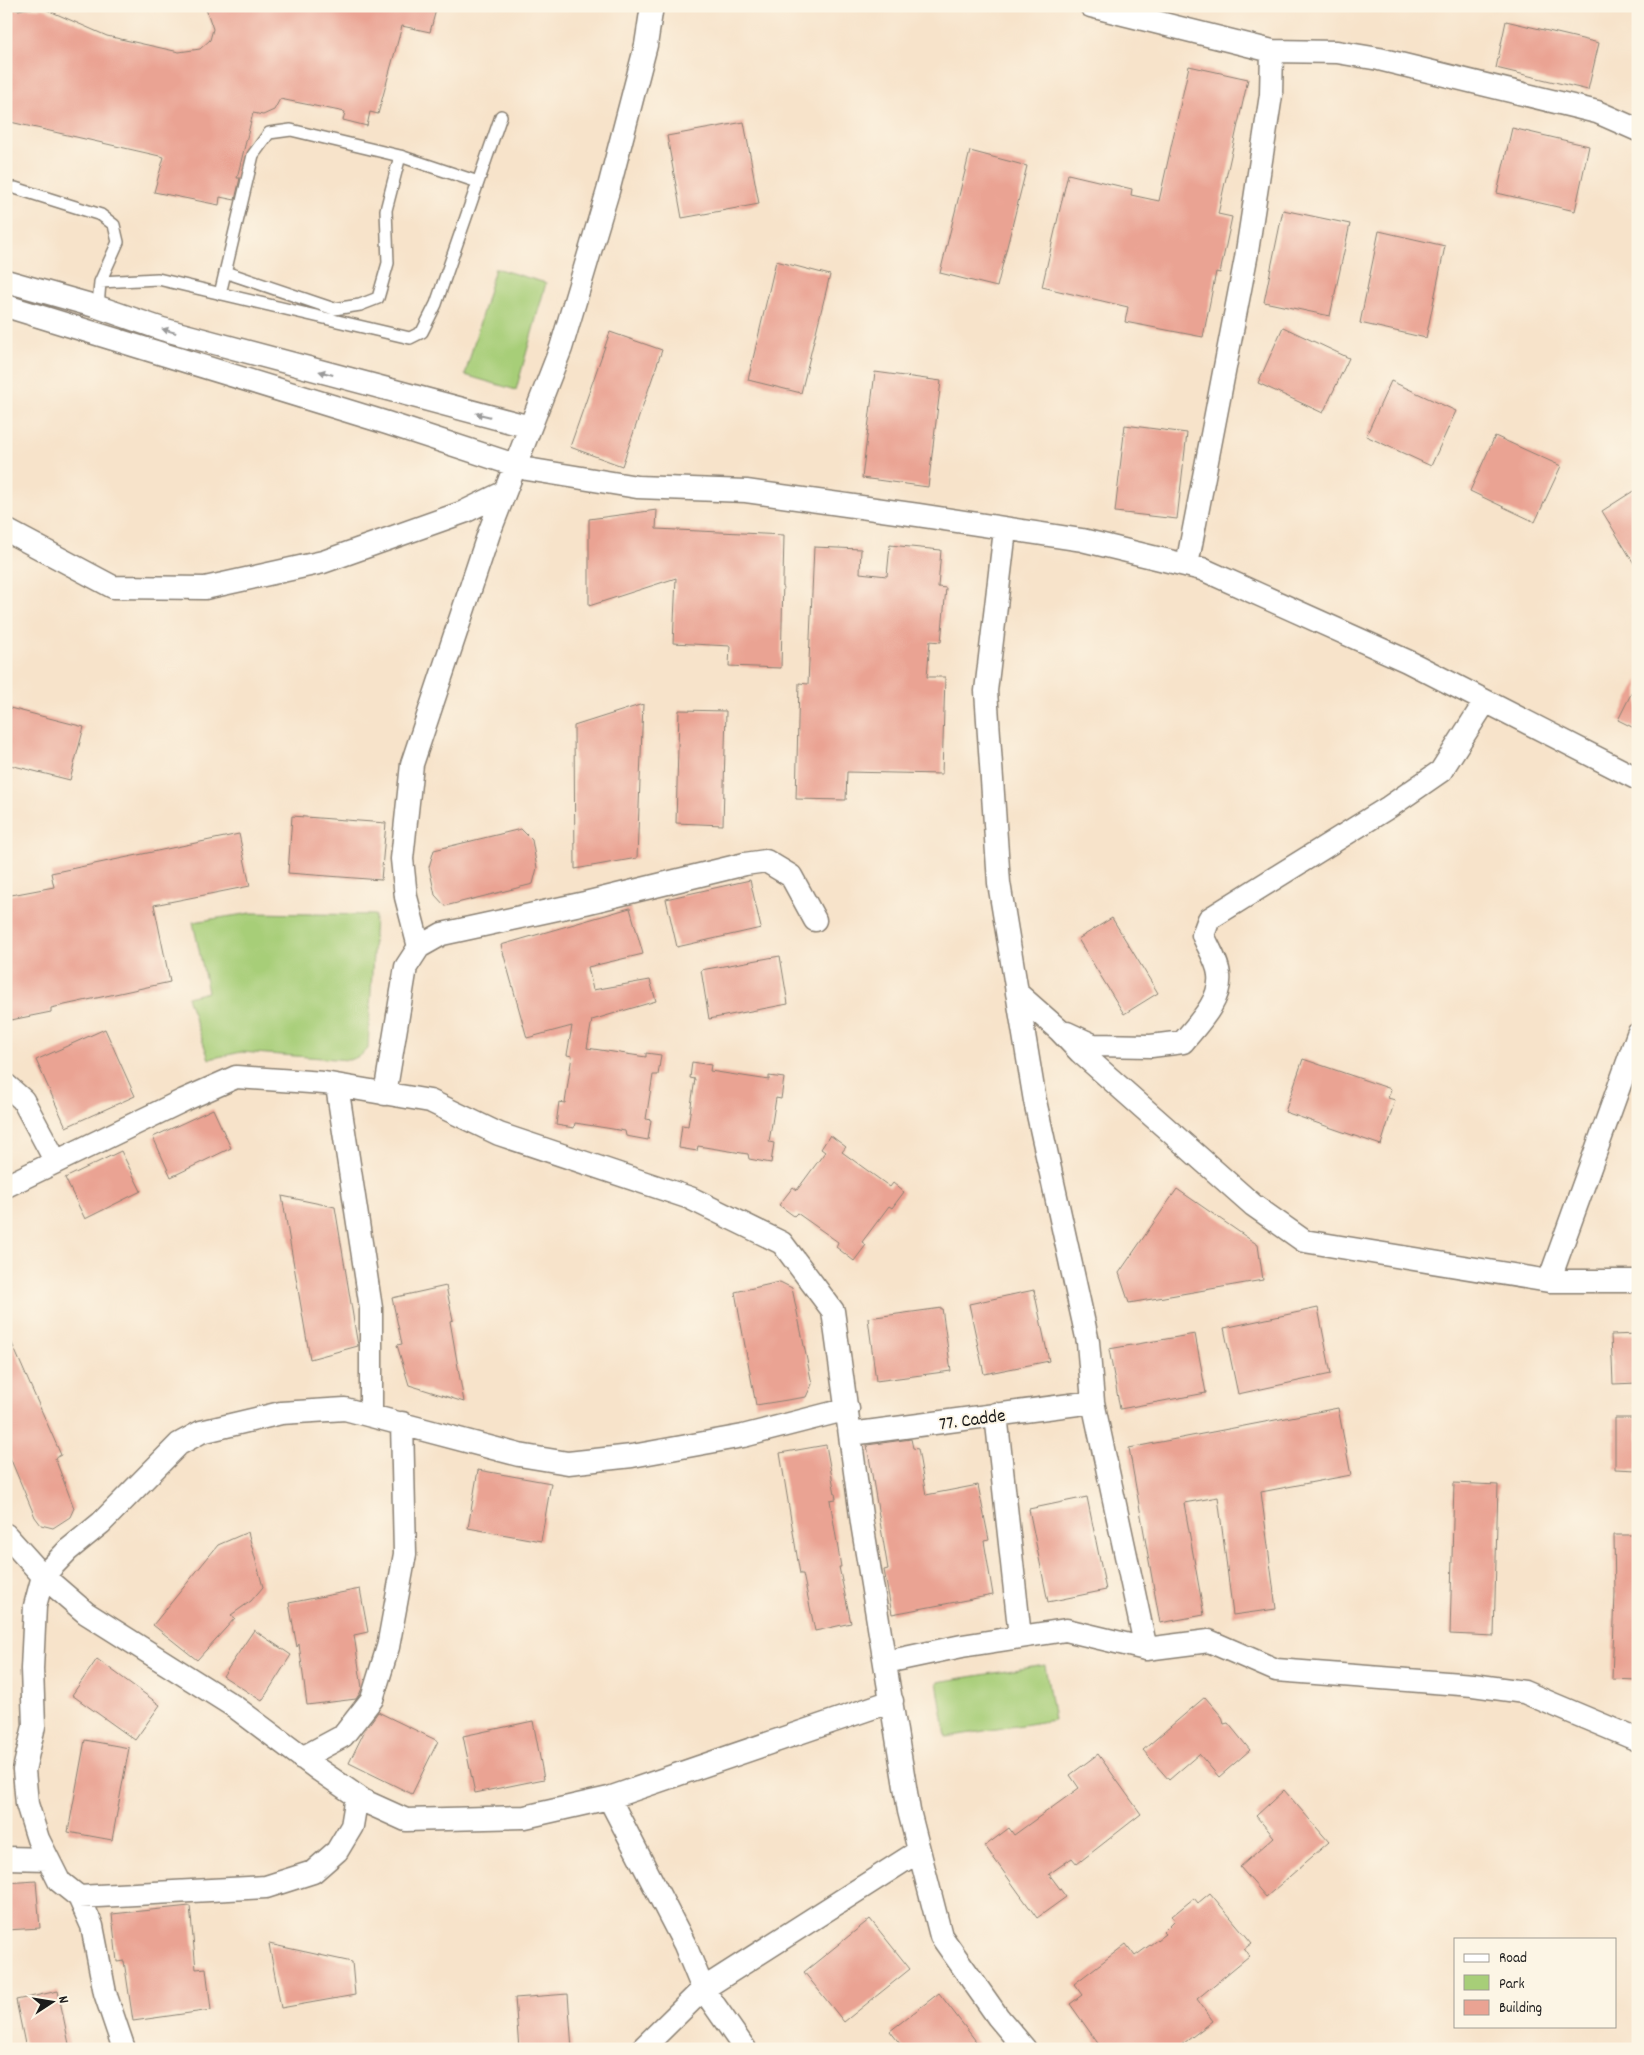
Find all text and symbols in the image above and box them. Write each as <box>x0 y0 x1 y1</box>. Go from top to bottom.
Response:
one-way arrow <box>162 327 177 335</box>
one-way arrow <box>318 369 333 377</box>
one-way arrow <box>476 411 491 419</box>
street label: 77. Cadde <box>938 1403 1007 1439</box>
legend <box>1454 1938 1616 2028</box>
text: Road <box>1499 1948 1527 1970</box>
text: Park <box>1499 1974 1525 1996</box>
north arrow <box>28 1978 78 2028</box>
text: N <box>52 1994 73 2005</box>
text: Building <box>1499 1998 1542 2020</box>

